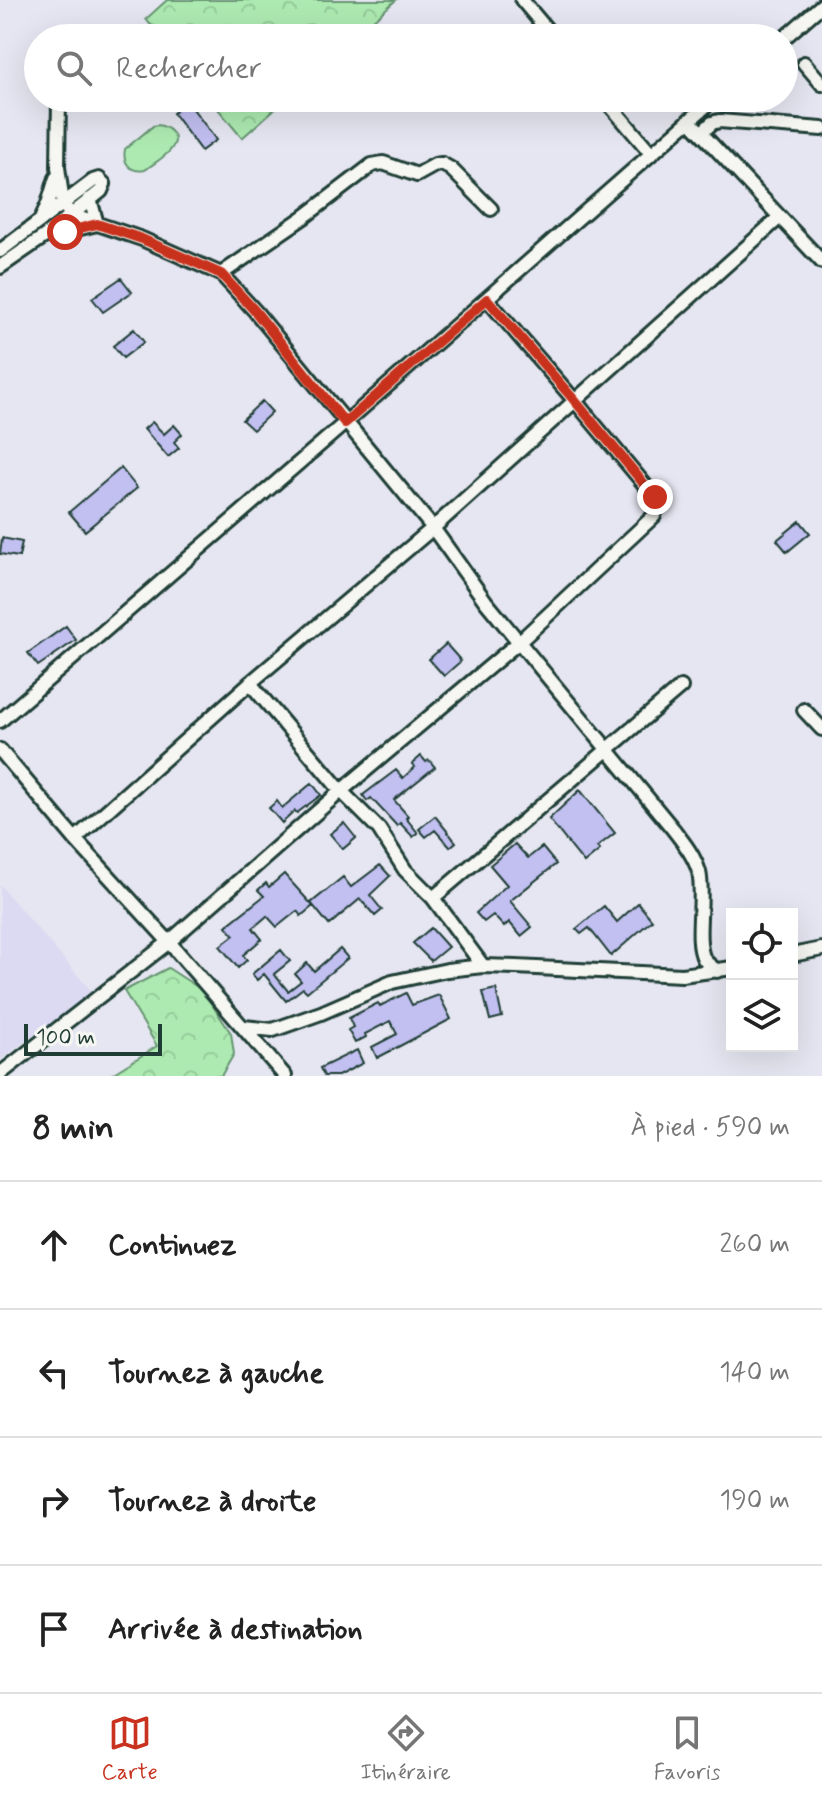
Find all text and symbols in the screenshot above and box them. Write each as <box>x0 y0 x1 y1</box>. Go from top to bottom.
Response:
search box <box>24 24 798 112</box>
icon: search <box>52 46 96 90</box>
text: Rechercher <box>116 49 262 88</box>
route start <box>47 214 83 250</box>
route end <box>637 479 673 515</box>
map controls <box>726 908 798 1052</box>
button: locate <box>726 908 798 980</box>
button: layers <box>726 980 798 1052</box>
scale bar <box>24 1020 162 1056</box>
text: 100 m <box>36 1024 95 1052</box>
text: 8 min <box>32 1106 114 1151</box>
text: À pied · 590 m <box>630 1111 790 1145</box>
icon: ahead <box>32 1223 76 1267</box>
text: Continuez <box>108 1226 237 1265</box>
text: 260 m <box>720 1228 790 1262</box>
icon: left <box>32 1351 76 1395</box>
text: Tournez à gauche <box>108 1354 324 1393</box>
text: 140 m <box>719 1356 790 1390</box>
icon: right <box>32 1479 76 1523</box>
text: Tournez à droite <box>108 1482 317 1521</box>
text: 190 m <box>720 1484 790 1518</box>
icon: arrive <box>32 1607 76 1651</box>
text: Arrivée à destination <box>108 1610 363 1649</box>
tab: Carte <box>101 1711 158 1787</box>
tab: Itinéraire <box>361 1711 451 1787</box>
tab: Favoris <box>654 1711 721 1787</box>

